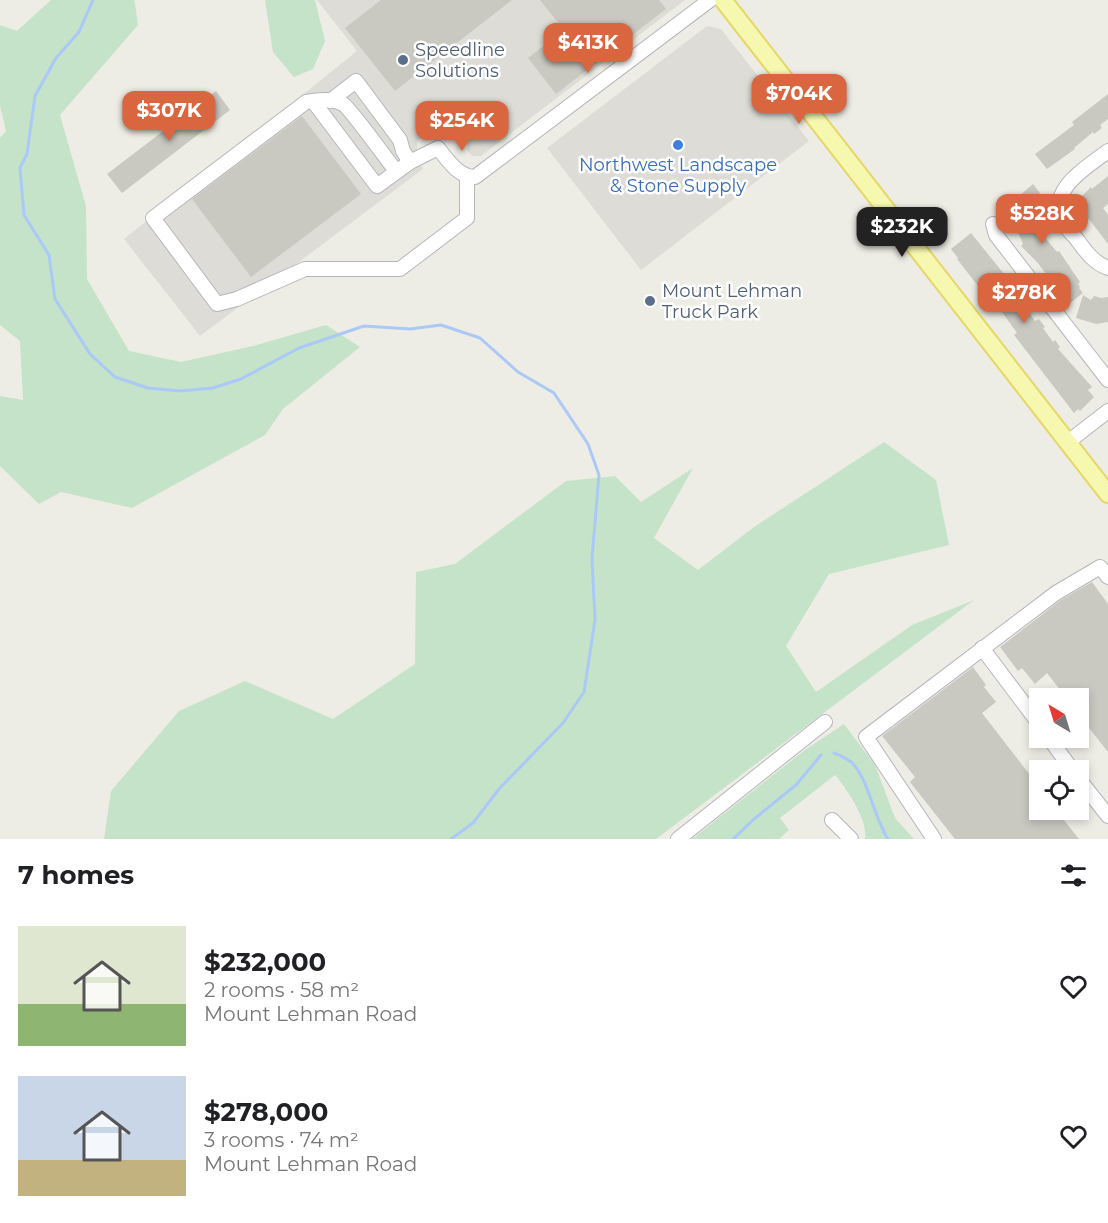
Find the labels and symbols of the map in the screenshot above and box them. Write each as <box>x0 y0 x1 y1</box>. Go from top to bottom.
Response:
pin: $413K <box>546 23 630 74</box>
place label: Speedline Solutions <box>415 39 505 82</box>
marker: Speedline Solutions <box>396 53 410 67</box>
pin: $704K <box>757 74 841 125</box>
pin: $307K <box>127 91 211 142</box>
pin: $254K <box>420 101 504 152</box>
marker: Northwest Landscape & Stone Supply <box>671 138 685 152</box>
place label: Northwest Landscape & Stone Supply <box>579 154 777 197</box>
pin: $528K <box>1000 194 1084 245</box>
pin: $232K <box>860 207 944 258</box>
pin: $278K <box>982 273 1066 324</box>
place label: Mount Lehman Truck Park <box>662 280 802 323</box>
marker: Mount Lehman Truck Park <box>643 294 657 308</box>
north arrow <box>1029 688 1089 748</box>

